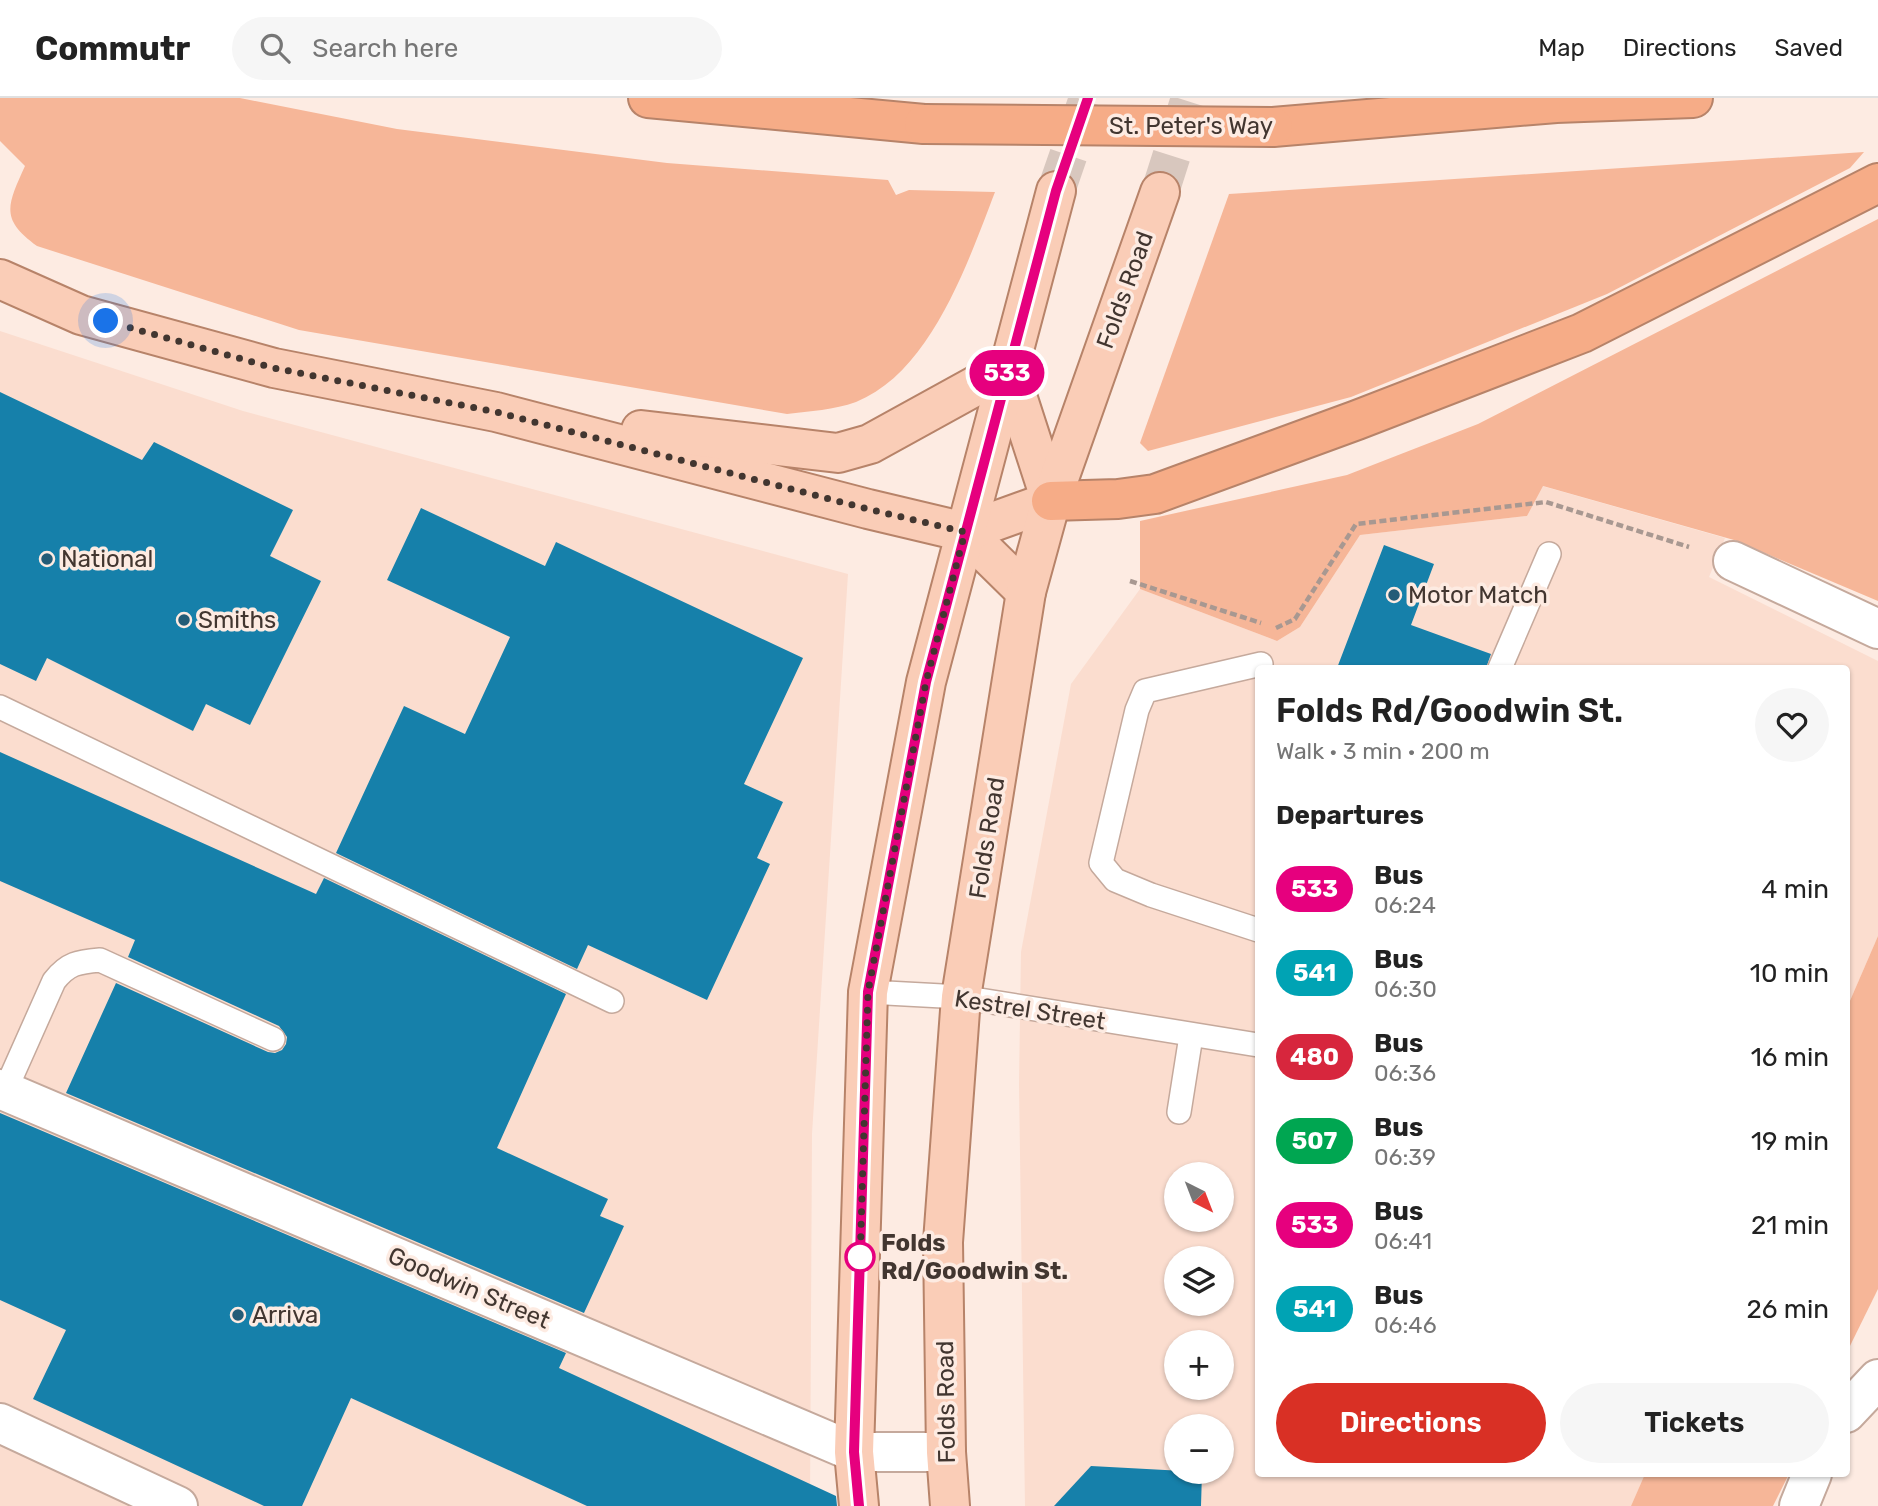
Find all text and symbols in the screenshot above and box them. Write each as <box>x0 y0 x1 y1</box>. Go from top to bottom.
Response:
search box <box>232 17 722 80</box>
text: Commutr <box>35 29 190 68</box>
icon: search <box>256 29 294 67</box>
text: Search here <box>312 33 458 64</box>
text: Map <box>1538 34 1585 62</box>
text: Directions <box>1623 34 1736 62</box>
text: Saved <box>1774 34 1843 62</box>
street label: St. Peter's Way <box>1109 112 1273 140</box>
street label: Folds Road <box>1091 228 1159 352</box>
your location <box>88 303 123 338</box>
line badge: 533 <box>967 350 1047 396</box>
text: 533 <box>983 359 1031 387</box>
place label: National <box>61 545 153 573</box>
marker: National <box>39 551 55 567</box>
place label: Motor Match <box>1408 581 1548 609</box>
marker: Motor Match <box>1386 587 1402 603</box>
place label: Smiths <box>198 606 276 634</box>
marker: Smiths <box>176 612 192 628</box>
button: heart <box>1755 688 1829 762</box>
text: Folds Rd/Goodwin St. <box>1276 691 1623 730</box>
text: Walk · 3 min · 200 m <box>1276 737 1490 765</box>
street label: Folds Road <box>964 775 1010 901</box>
text: Departures <box>1276 800 1424 831</box>
text: Bus <box>1374 860 1423 891</box>
text: 4 min <box>1761 874 1829 905</box>
text: 533 <box>1291 875 1338 903</box>
text: 06:24 <box>1374 891 1436 919</box>
text: Bus <box>1374 944 1423 975</box>
text: 10 min <box>1750 958 1829 989</box>
text: 541 <box>1293 959 1336 987</box>
text: 06:30 <box>1374 975 1437 1003</box>
street label: Kestrel Street <box>953 984 1107 1036</box>
text: Bus <box>1374 1028 1423 1059</box>
text: 16 min <box>1751 1042 1829 1073</box>
text: 480 <box>1290 1043 1339 1071</box>
text: 06:36 <box>1374 1059 1436 1087</box>
text: Bus <box>1374 1112 1423 1143</box>
text: 19 min <box>1751 1126 1829 1157</box>
text: 507 <box>1292 1127 1337 1155</box>
text: 06:39 <box>1374 1143 1436 1171</box>
north arrow <box>1164 1162 1234 1232</box>
map controls <box>1164 1162 1234 1484</box>
text: Bus <box>1374 1196 1423 1227</box>
text: 21 min <box>1751 1210 1829 1241</box>
text: 533 <box>1291 1211 1338 1239</box>
text: 06:41 <box>1374 1227 1432 1255</box>
place label: Folds Rd/Goodwin St. <box>881 1229 1068 1285</box>
street label: Goodwin Street <box>384 1241 554 1335</box>
marker: Folds Rd/Goodwin St. <box>845 1242 875 1272</box>
button: layers <box>1164 1246 1234 1316</box>
text: Bus <box>1374 1280 1423 1311</box>
text: 26 min <box>1747 1294 1829 1325</box>
text: 541 <box>1293 1295 1336 1323</box>
place label: Arriva <box>252 1301 318 1329</box>
marker: Arriva <box>230 1307 246 1323</box>
text: 06:46 <box>1374 1311 1437 1339</box>
button: + <box>1164 1330 1234 1400</box>
street label: Folds Road <box>931 1340 961 1464</box>
button: Directions <box>1276 1383 1546 1463</box>
button: Tickets <box>1560 1383 1829 1463</box>
button: − <box>1164 1414 1234 1484</box>

